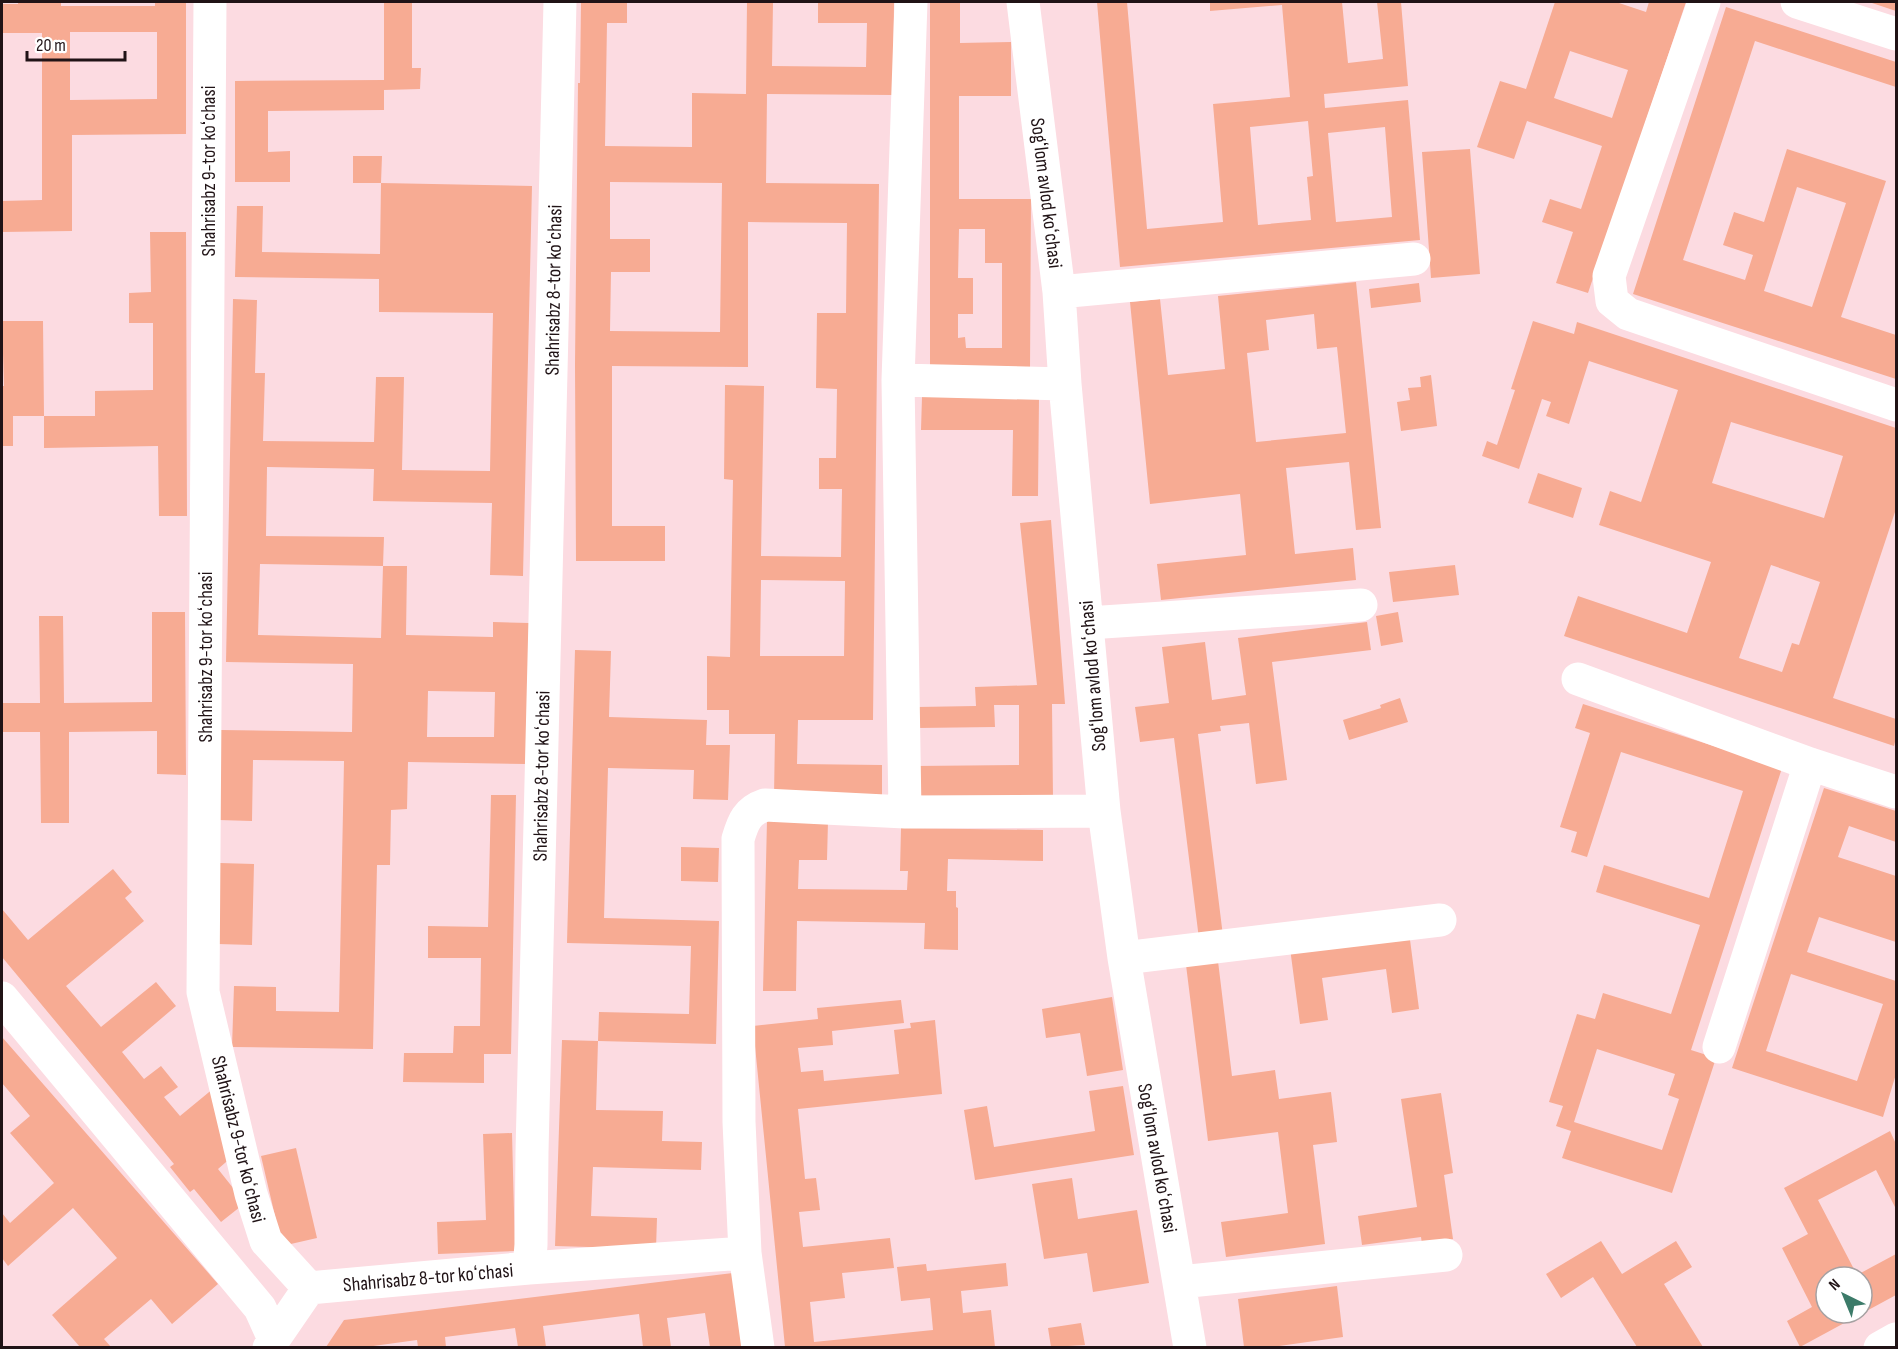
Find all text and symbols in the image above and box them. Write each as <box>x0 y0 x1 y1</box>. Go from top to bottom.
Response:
scale bar <box>27 24 124 62</box>
text: 20 m <box>36 35 66 56</box>
street label: Shahrisabz 9-tor koʻchasi <box>197 86 221 256</box>
street label: Sogʻlom avlod koʻchasi <box>1025 117 1067 270</box>
street label: Shahrisabz 8-tor koʻchasi <box>541 204 567 376</box>
street label: Shahrisabz 9-tor koʻchasi <box>194 572 218 742</box>
street label: Sogʻlom avlod koʻchasi <box>1074 599 1112 752</box>
street label: Shahrisabz 8-tor koʻchasi <box>529 690 555 862</box>
street label: Shahrisabz 9-tor koʻchasi <box>206 1053 270 1225</box>
street label: Sogʻlom avlod koʻchasi <box>1132 1082 1182 1235</box>
street label: Shahrisabz 8-tor koʻchasi <box>342 1259 514 1297</box>
north arrow <box>1814 1265 1874 1325</box>
text: N <box>1825 1275 1844 1295</box>

